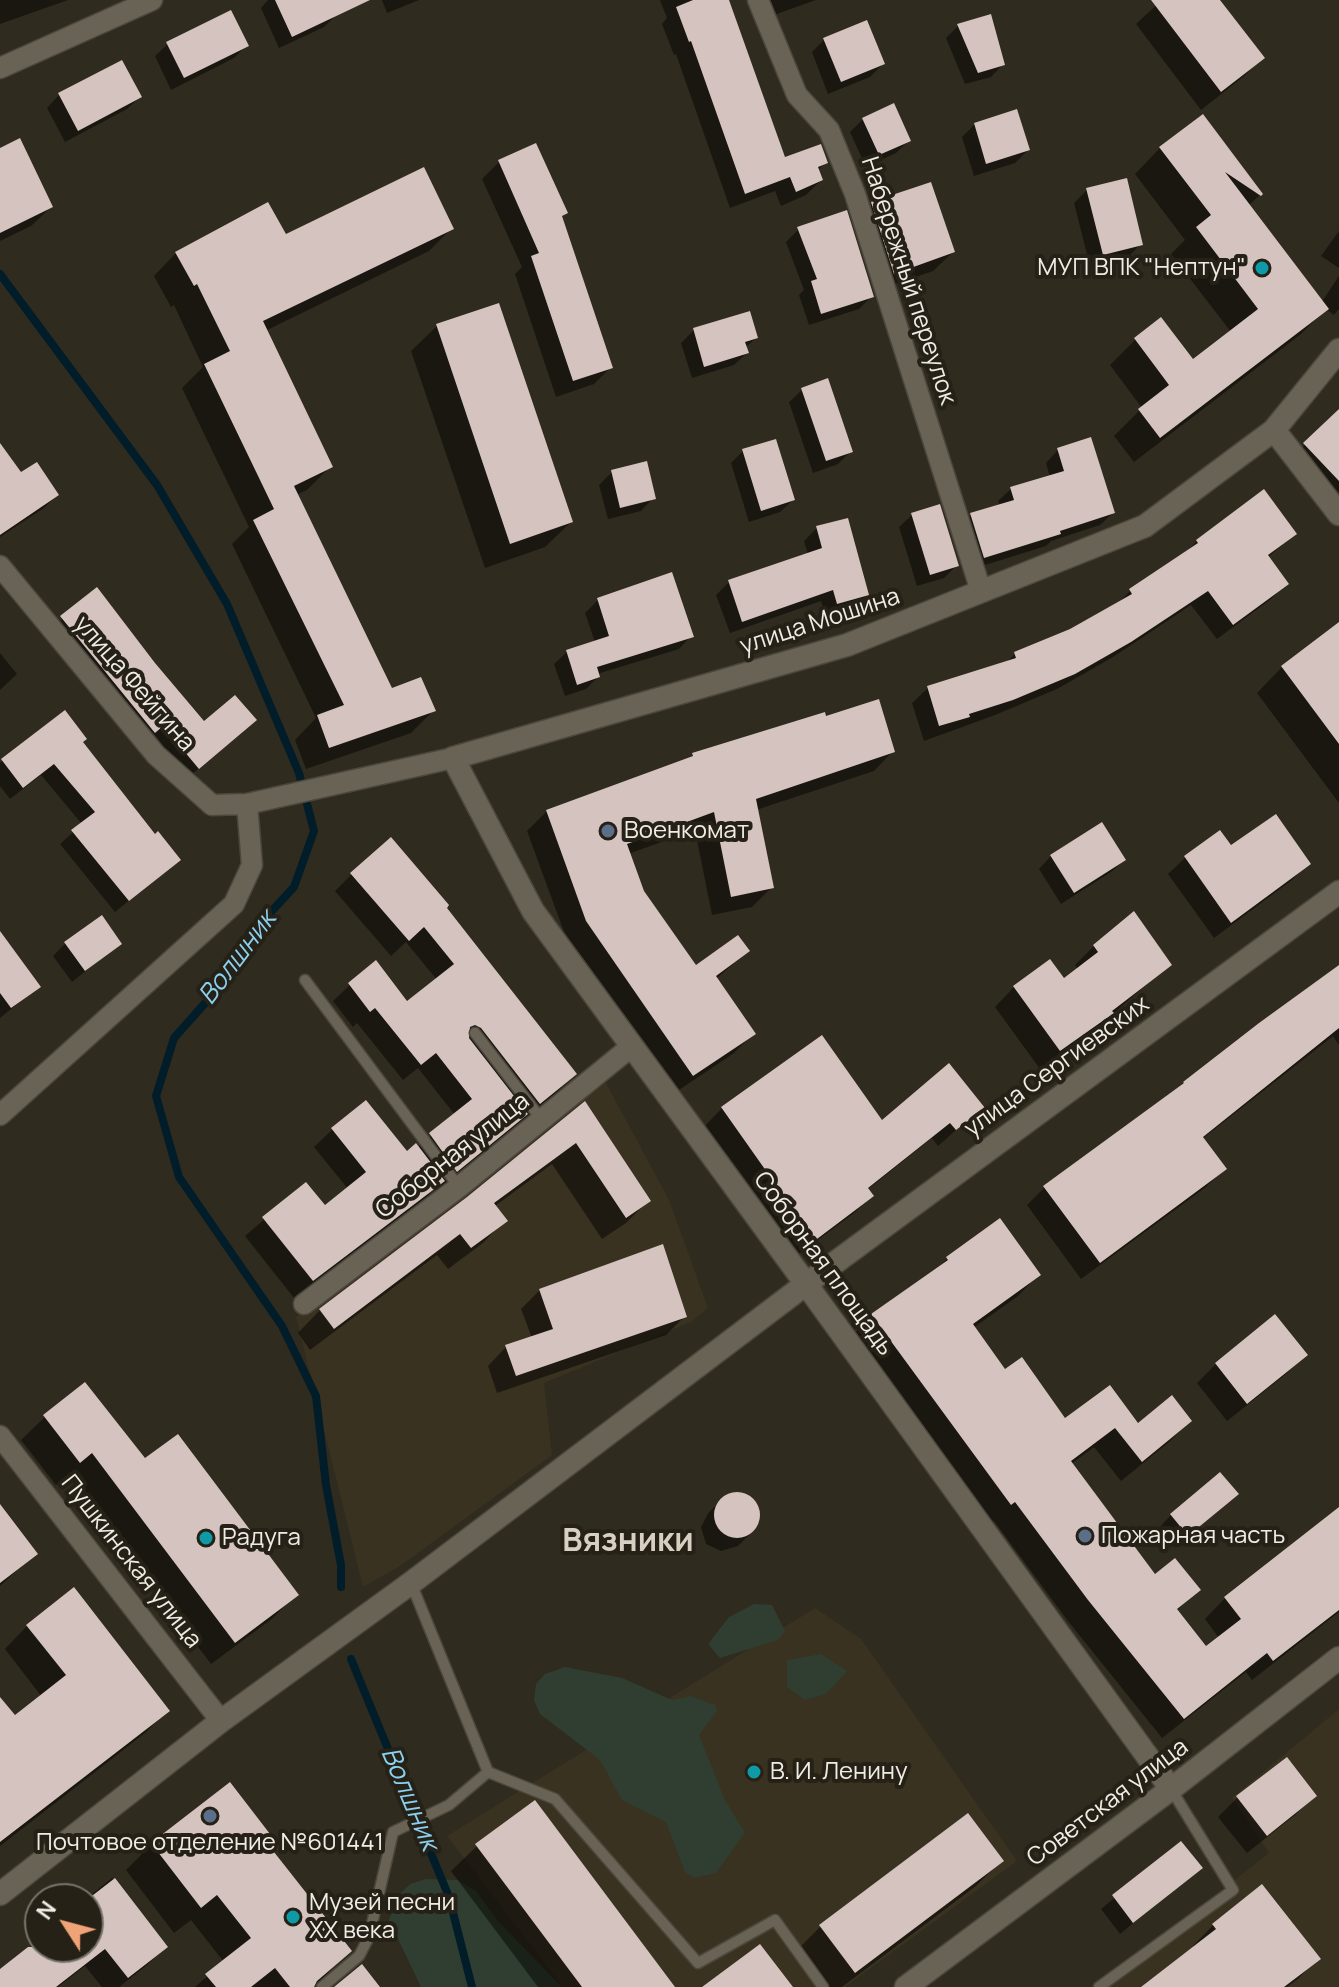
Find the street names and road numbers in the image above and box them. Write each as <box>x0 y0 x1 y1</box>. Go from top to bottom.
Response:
street label: Набережный переулок <box>854 153 962 409</box>
street label: улица Мошина <box>736 583 904 661</box>
street label: улица Фейгина <box>67 611 201 757</box>
street label: улица Сергиевских <box>959 990 1155 1144</box>
street label: Соборная улица <box>370 1087 536 1225</box>
street label: Соборная площадь <box>747 1167 899 1361</box>
street label: Пушкинская улица <box>55 1470 207 1654</box>
street label: Советская улица <box>1022 1733 1194 1873</box>

